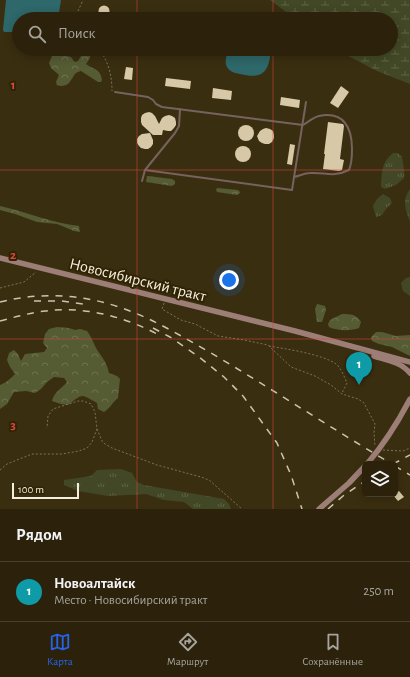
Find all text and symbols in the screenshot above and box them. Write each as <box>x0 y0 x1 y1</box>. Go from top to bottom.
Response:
search box <box>12 12 398 56</box>
icon: search <box>26 23 48 45</box>
text: Поиск <box>58 26 96 41</box>
text: 1 <box>11 79 15 92</box>
text: 2 <box>10 249 16 262</box>
street label: Новосибирский тракт <box>68 255 208 305</box>
your location <box>219 270 239 290</box>
pin: 1 <box>346 352 372 385</box>
text: 3 <box>10 419 16 432</box>
map controls <box>362 461 398 497</box>
button: layers <box>362 461 398 497</box>
scale bar <box>12 481 79 500</box>
text: 100 m <box>18 484 44 495</box>
text: Рядом <box>16 526 62 543</box>
text: Новоалтайск <box>54 576 135 591</box>
text: 1 <box>27 585 31 598</box>
text: 250 m <box>363 585 394 598</box>
text: Место · Новосибирский тракт <box>54 594 208 607</box>
tab: Карта <box>47 631 73 668</box>
tab: Маршрут <box>167 631 208 668</box>
tab: Сохранённые <box>302 631 363 668</box>

